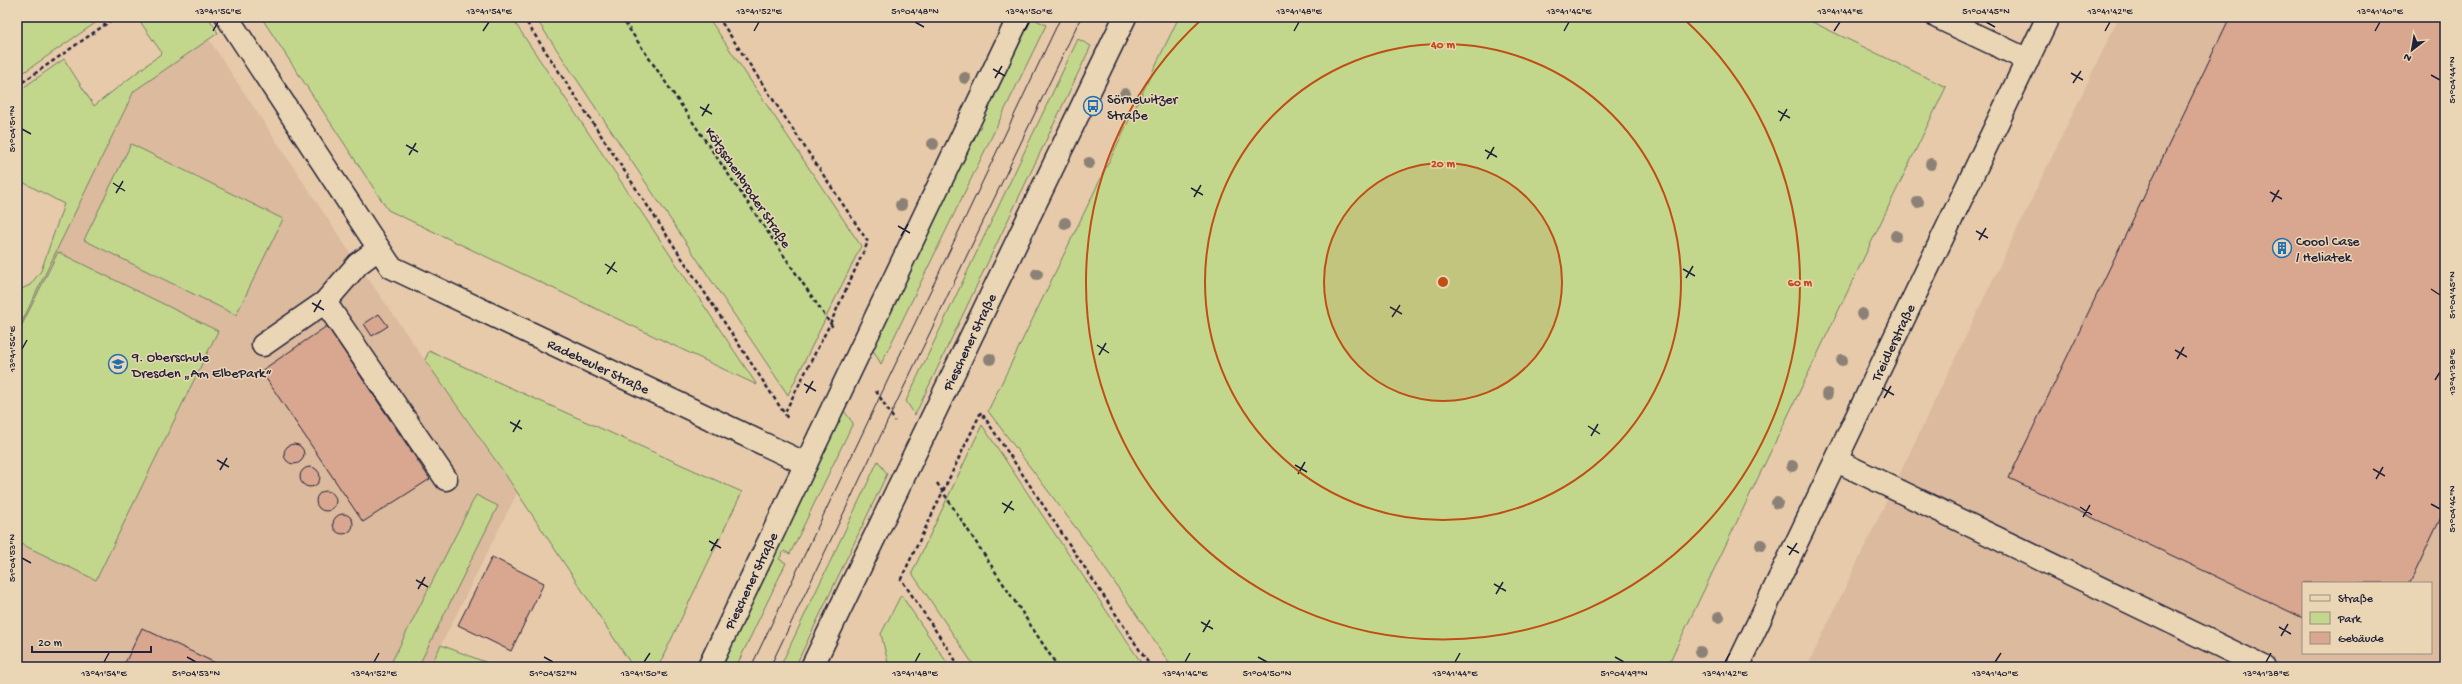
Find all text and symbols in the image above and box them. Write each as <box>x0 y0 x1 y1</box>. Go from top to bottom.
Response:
text: 13°41'56"E <box>194 6 242 18</box>
text: 13°41'54"E <box>465 6 512 18</box>
text: 13°41'52"E <box>735 6 783 18</box>
text: 51°04'48"N <box>891 6 939 18</box>
text: 13°41'50"E <box>1005 6 1053 18</box>
text: 13°41'48"E <box>1275 6 1323 18</box>
text: 13°41'46"E <box>1545 6 1592 18</box>
text: 13°41'44"E <box>1817 6 1863 18</box>
text: 51°04'45"N <box>1962 6 2010 18</box>
text: 13°41'42"E <box>2086 6 2133 18</box>
text: 13°41'40"E <box>2356 6 2404 18</box>
north arrow <box>2392 30 2432 70</box>
text: 40 m <box>1430 39 1455 53</box>
text: N <box>2402 50 2414 64</box>
text: 51°04'44"N <box>2447 56 2459 103</box>
place label: Sörnewitzer Straße <box>1107 92 1179 125</box>
bus stop icon: Sörnewitzer Straße <box>1082 95 1104 117</box>
text: 51°04'51"N <box>7 105 19 152</box>
street label: Kötzschenbroder Straße <box>700 125 794 253</box>
text: 20 m <box>1431 158 1456 172</box>
place label: Coool Case / Heliatek <box>2296 234 2360 267</box>
building icon: Coool Case / Heliatek <box>2271 237 2293 259</box>
text: 51°04'45"N <box>2447 271 2459 319</box>
centre of rings <box>1436 275 1450 289</box>
text: 60 m <box>1788 277 1813 291</box>
street label: Pieschener Straße <box>940 291 1002 395</box>
street label: Treidlerstraße <box>1869 301 1921 386</box>
text: 13°41'56"E <box>7 325 19 373</box>
street label: Radebeuler Straße <box>544 336 652 400</box>
text: 13°41'38"E <box>2447 348 2459 396</box>
place label: 9. Oberschule Dresden „Am ElbePark“ <box>131 350 272 383</box>
school or university icon: 9. Oberschule Dresden „Am ElbePark“ <box>107 353 129 375</box>
text: 51°04'46"N <box>2447 485 2459 533</box>
street label: Pieschener Straße <box>722 529 783 634</box>
text: 51°04'53"N <box>7 534 19 582</box>
legend <box>2302 582 2432 654</box>
text: Straße <box>2338 593 2374 607</box>
text: Park <box>2337 613 2363 627</box>
scale bar <box>32 628 151 654</box>
text: Gebäude <box>2338 633 2384 647</box>
text: 20 m <box>38 637 63 651</box>
text: 13°41'54"E <box>80 668 127 680</box>
text: 51°04'53"N <box>172 668 220 680</box>
text: 13°41'52"E <box>350 668 398 680</box>
text: 51°04'52"N <box>529 668 577 680</box>
text: 13°41'50"E <box>620 668 668 680</box>
text: 13°41'48"E <box>891 668 939 680</box>
text: 13°41'46"E <box>1161 668 1208 680</box>
text: 51°04'50"N <box>1243 668 1292 680</box>
text: 13°41'44"E <box>1432 668 1478 680</box>
text: 51°04'49"N <box>1600 668 1648 680</box>
text: 13°41'42"E <box>1701 668 1748 680</box>
text: 13°41'40"E <box>1971 668 2019 680</box>
text: 13°41'38"E <box>2242 668 2290 680</box>

